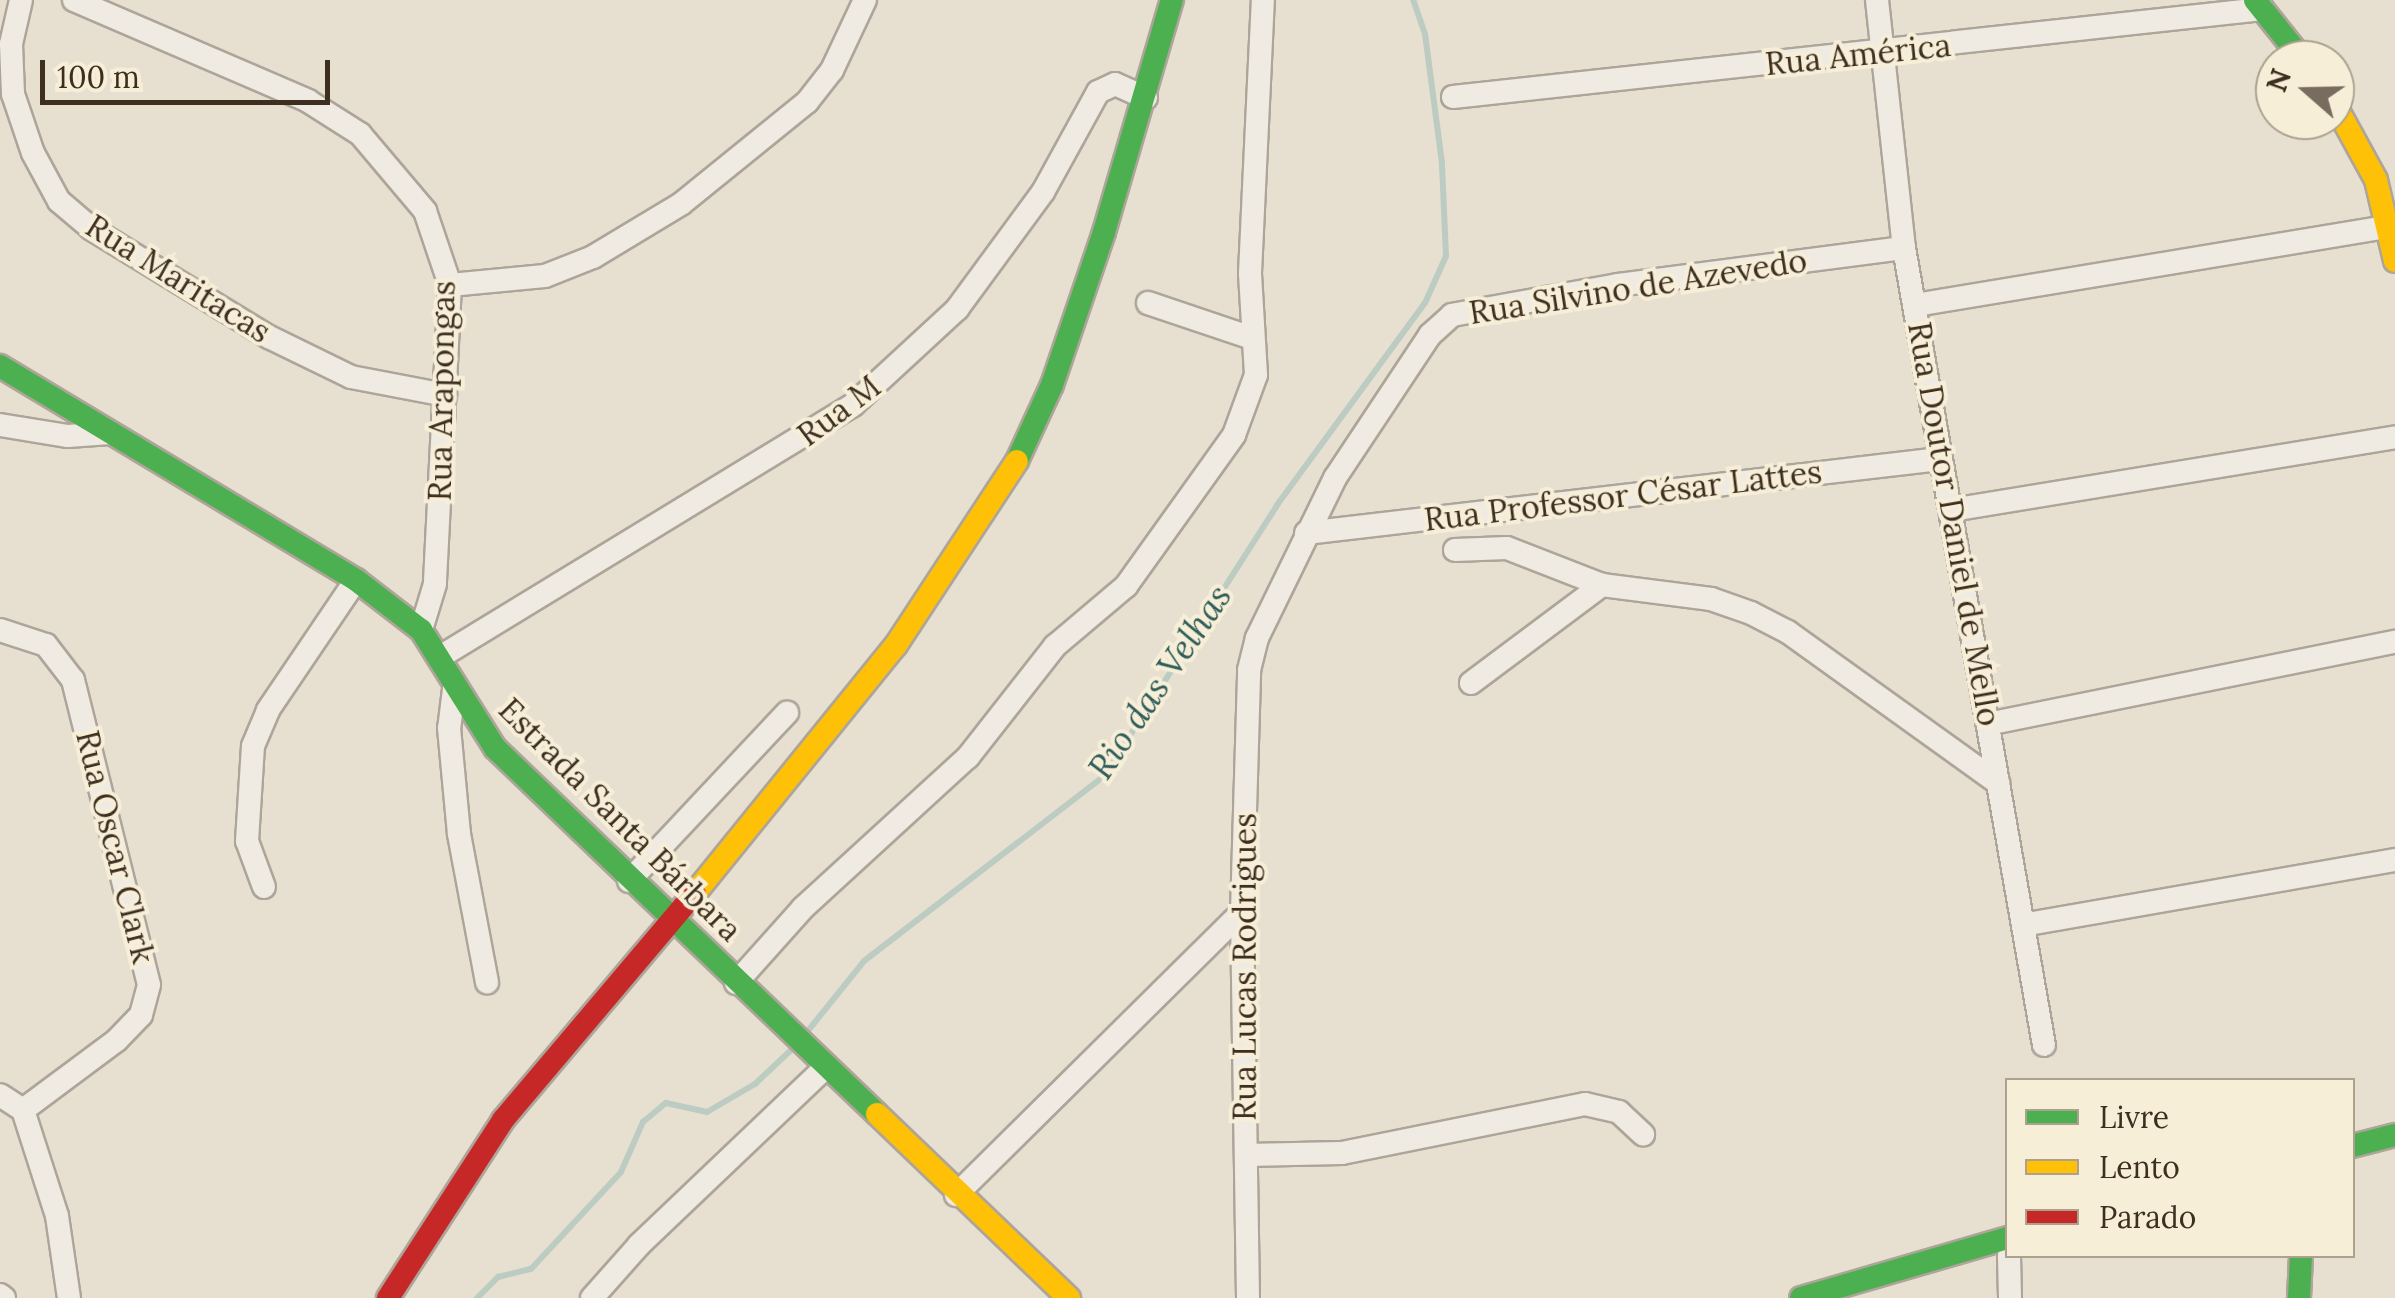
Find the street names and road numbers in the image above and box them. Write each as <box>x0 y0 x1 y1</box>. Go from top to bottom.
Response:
street label: Rua América <box>1763 26 1953 84</box>
street label: Rua Maritacas <box>79 207 277 351</box>
street label: Rua Silvino de Azevedo <box>1466 241 1810 333</box>
street label: Rua Arapongas <box>421 280 463 502</box>
street label: Rua Doutor Daniel de Mello <box>1900 319 2008 729</box>
street label: Rua M <box>790 368 888 454</box>
street label: Rua Professor César Lattes <box>1422 453 1824 539</box>
street label: Estrada Santa Bárbara <box>491 691 749 949</box>
street label: Rua Oscar Clark <box>68 727 162 967</box>
street label: Rua Lucas Rodrigues <box>1226 813 1264 1121</box>

